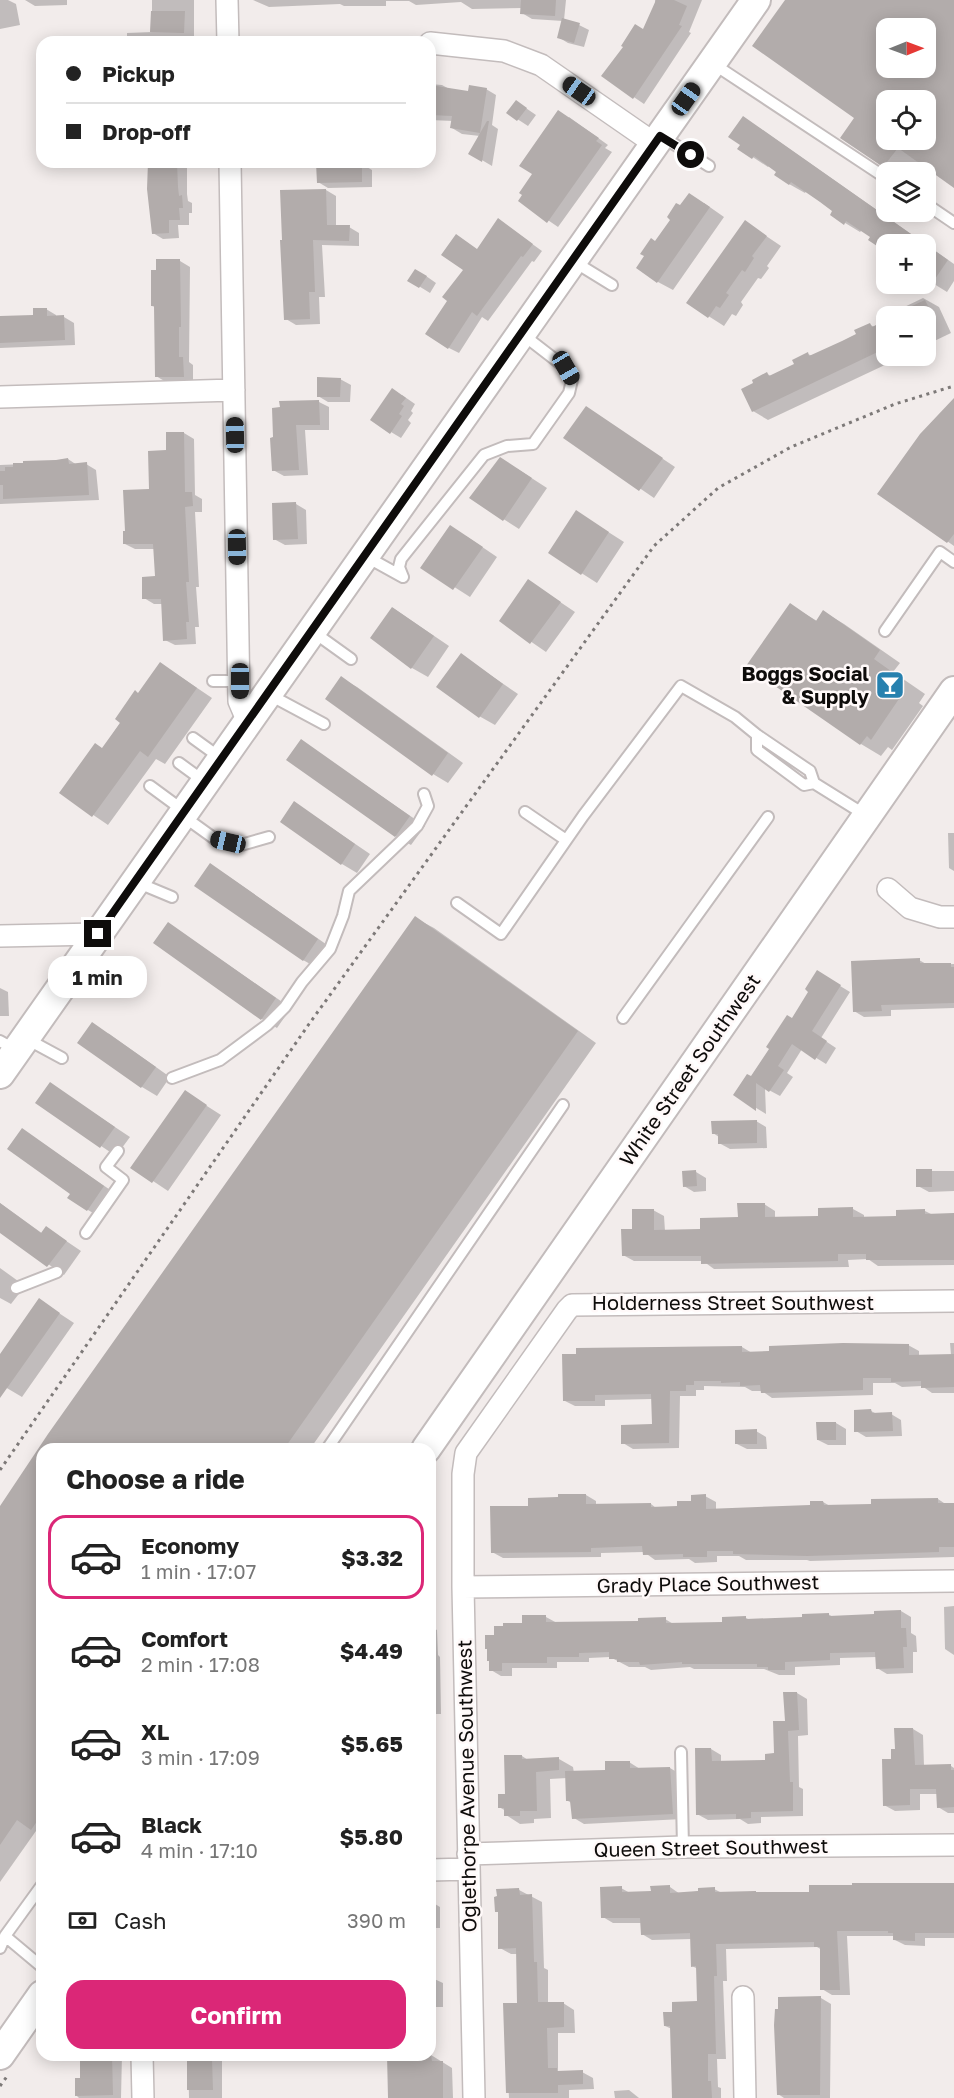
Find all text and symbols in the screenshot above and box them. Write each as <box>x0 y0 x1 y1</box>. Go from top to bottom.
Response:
north arrow <box>876 18 936 78</box>
map controls <box>876 18 936 366</box>
text: Pickup <box>102 60 175 87</box>
car <box>559 73 599 109</box>
car <box>668 79 704 119</box>
button: locate <box>876 90 936 150</box>
text: Drop-off <box>102 118 191 145</box>
route start <box>677 141 704 168</box>
button: layers <box>876 162 936 222</box>
button: + <box>876 234 936 294</box>
button: − <box>876 306 936 366</box>
car <box>549 348 583 388</box>
car <box>226 417 244 453</box>
car <box>228 529 246 565</box>
place label: Boggs Social & Supply <box>741 661 869 708</box>
car <box>231 663 249 699</box>
bar icon: Boggs Social & Supply <box>874 669 906 701</box>
car <box>208 829 248 855</box>
route end <box>84 920 111 947</box>
callout: 1 min <box>48 955 148 997</box>
text: 1 min <box>72 965 123 989</box>
street label: White Street Southwest <box>614 969 765 1170</box>
street label: Holderness Street Southwest <box>592 1290 874 1314</box>
text: Choose a ride <box>66 1463 245 1495</box>
icon: car <box>69 1530 123 1584</box>
text: Economy <box>141 1532 239 1559</box>
text: $3.32 <box>341 1544 403 1571</box>
text: 1 min · 17:07 <box>141 1559 256 1583</box>
street label: Grady Place Southwest <box>596 1569 820 1597</box>
icon: car <box>69 1623 123 1677</box>
text: Comfort <box>141 1625 228 1652</box>
text: $4.49 <box>340 1637 403 1664</box>
street label: Oglethorpe Avenue Southwest <box>451 1639 481 1933</box>
text: 2 min · 17:08 <box>141 1652 260 1676</box>
icon: car <box>69 1716 123 1770</box>
text: XL <box>141 1718 169 1745</box>
text: $5.65 <box>340 1730 403 1757</box>
text: 3 min · 17:09 <box>141 1745 260 1769</box>
icon: car <box>69 1809 123 1863</box>
text: Black <box>141 1811 202 1838</box>
text: $5.80 <box>339 1823 403 1850</box>
street label: Queen Street Southwest <box>593 1833 829 1861</box>
text: 4 min · 17:10 <box>141 1838 258 1862</box>
icon: cash <box>66 1904 99 1937</box>
text: Cash <box>114 1907 167 1934</box>
text: 390 m <box>347 1908 406 1932</box>
button: Confirm <box>66 1980 406 2049</box>

